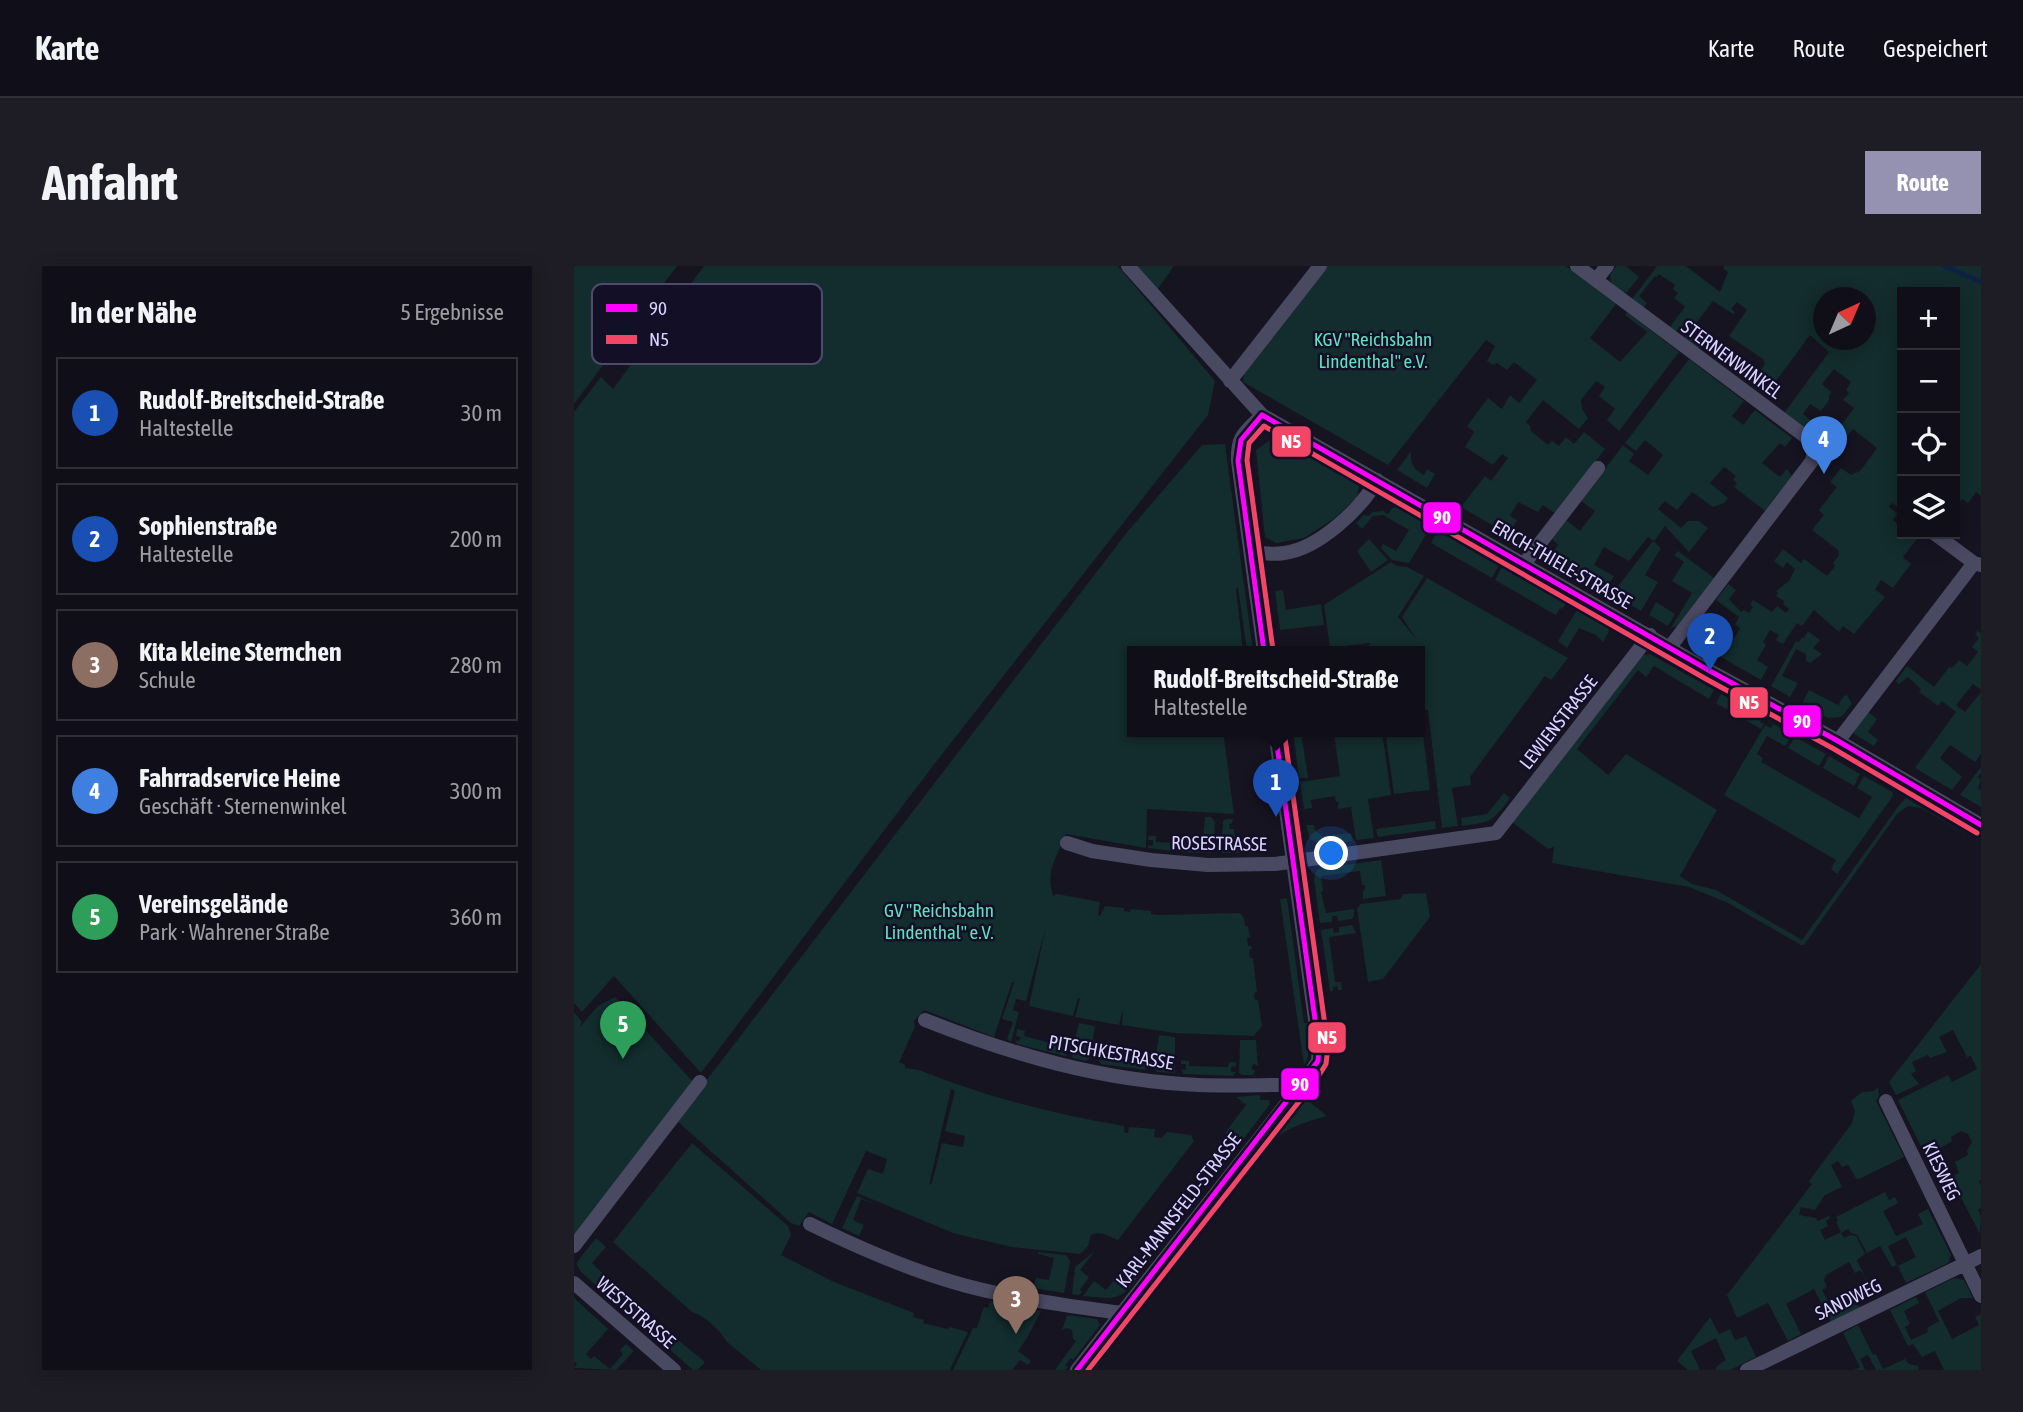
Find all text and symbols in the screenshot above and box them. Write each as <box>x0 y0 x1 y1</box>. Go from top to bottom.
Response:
text: Karte <box>35 29 99 67</box>
text: Karte <box>1708 35 1754 62</box>
text: Route <box>1792 35 1845 62</box>
text: Gespeichert <box>1883 35 1988 62</box>
button: Route <box>1865 151 1981 214</box>
text: Anfahrt <box>42 154 178 210</box>
legend <box>592 284 822 364</box>
north arrow <box>1813 287 1876 350</box>
map controls <box>1897 287 1960 539</box>
button: + <box>1897 287 1960 350</box>
text: In der Nähe <box>70 295 197 329</box>
text: 90 <box>649 297 667 319</box>
text: 5 Ergebnisse <box>400 299 504 325</box>
street label: STERNENWINKEL <box>1677 315 1787 403</box>
text: N5 <box>649 328 669 350</box>
park label: KGV "Reichsbahn Lindenthal" e.V. <box>1314 328 1432 372</box>
button: − <box>1897 350 1960 413</box>
text: Rudolf-Breitscheid-Straße <box>139 385 385 415</box>
text: 1 <box>90 400 100 426</box>
text: 30 m <box>461 400 502 426</box>
button: locate <box>1897 413 1960 476</box>
text: Haltestelle <box>139 415 233 441</box>
pin: 4 <box>1801 416 1847 474</box>
line badge: N5 <box>1271 425 1312 458</box>
text: N5 <box>1281 430 1301 452</box>
button: layers <box>1897 476 1960 539</box>
line badge: 90 <box>1422 501 1462 534</box>
text: 90 <box>1433 506 1451 528</box>
text: Sophienstraße <box>139 511 277 541</box>
street label: ERICH-THIELE-STRASSE <box>1488 515 1636 613</box>
text: 2 <box>90 526 100 552</box>
text: 200 m <box>450 526 502 552</box>
text: Haltestelle <box>139 541 233 567</box>
pin: 2 <box>1687 613 1733 671</box>
text: Kita kleine Sternchen <box>139 637 342 667</box>
popup <box>1127 646 1425 737</box>
text: 3 <box>90 652 100 678</box>
text: 280 m <box>450 652 502 678</box>
text: Rudolf-Breitscheid-Straße <box>1153 664 1399 694</box>
text: Schule <box>139 667 196 693</box>
street label: LEWIENSTRASSE <box>1515 671 1601 773</box>
line badge: N5 <box>1729 686 1769 719</box>
text: N5 <box>1739 691 1759 713</box>
text: Haltestelle <box>1153 694 1248 720</box>
line badge: 90 <box>1782 704 1822 738</box>
text: 90 <box>1793 710 1811 732</box>
pin: 1 <box>1253 759 1299 817</box>
text: Fahrradservice Heine <box>139 763 341 793</box>
text: 4 <box>90 778 100 804</box>
text: 300 m <box>450 778 502 804</box>
text: Geschäft · Sternenwinkel <box>139 793 347 819</box>
street label: ROSESTRASSE <box>1171 831 1267 855</box>
your location <box>1314 836 1348 870</box>
text: Vereinsgelände <box>139 889 288 919</box>
park label: GV "Reichsbahn Lindenthal" e.V. <box>884 899 994 943</box>
text: 5 <box>90 904 100 930</box>
text: 360 m <box>450 904 502 930</box>
text: Park · Wahrener Straße <box>139 919 330 945</box>
pin: 5 <box>600 1001 646 1059</box>
line badge: N5 <box>1307 1021 1347 1054</box>
text: N5 <box>1317 1026 1337 1048</box>
street label: PITSCHKESTRASSE <box>1047 1030 1175 1074</box>
line badge: 90 <box>1280 1067 1320 1101</box>
text: 90 <box>1291 1073 1309 1095</box>
street label: KARL-MANNSFELD-STRASSE <box>1111 1129 1245 1291</box>
street label: KIESWEG <box>1918 1138 1966 1204</box>
street label: WESTSTRASSE <box>592 1272 680 1352</box>
street label: SANDWEG <box>1811 1274 1885 1324</box>
pin: 3 <box>993 1276 1039 1334</box>

